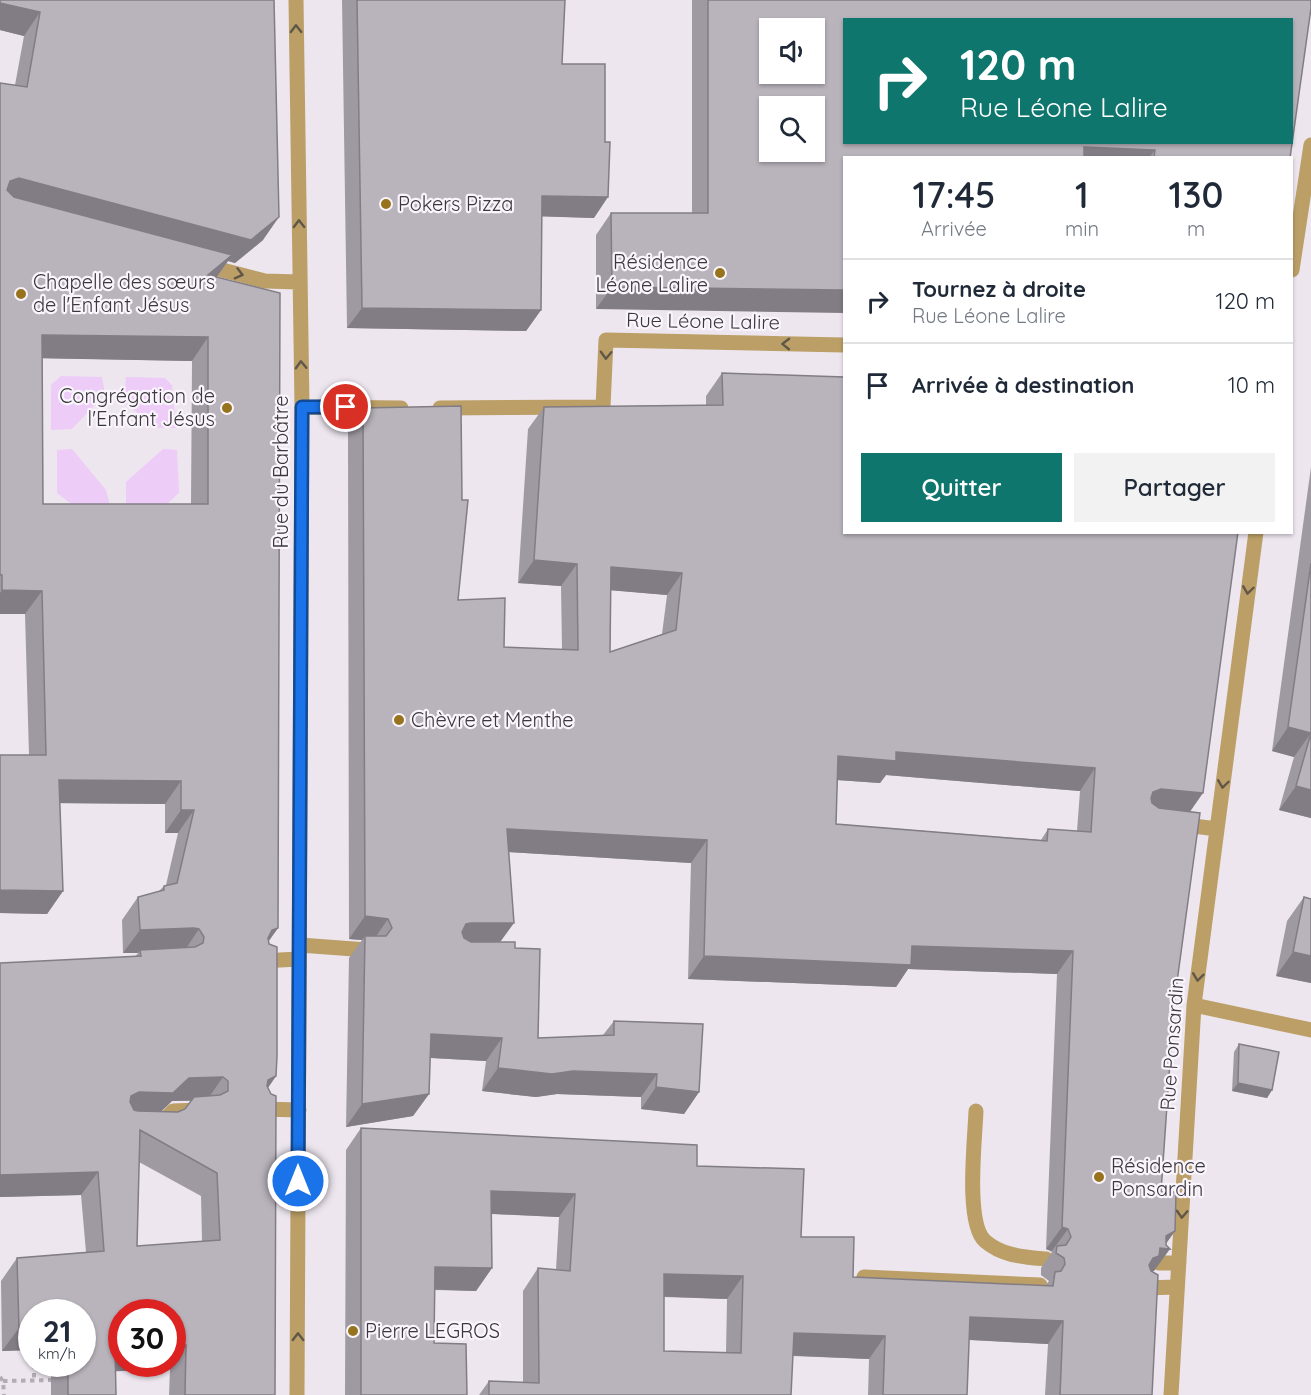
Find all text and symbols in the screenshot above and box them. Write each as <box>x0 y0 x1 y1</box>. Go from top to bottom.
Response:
map controls <box>759 18 825 162</box>
button: sound <box>759 18 825 84</box>
one-way arrow <box>290 24 302 33</box>
text: 120 m <box>960 38 1077 91</box>
icon: right <box>861 42 939 120</box>
text: Rue Léone Lalire <box>960 90 1168 124</box>
button: search <box>759 96 825 162</box>
text: 17:45 <box>913 172 995 217</box>
text: 1 <box>1075 172 1089 217</box>
text: 130 <box>1169 172 1223 217</box>
place label: Pokers Pizza <box>398 191 513 216</box>
marker: Pokers Pizza <box>379 197 393 211</box>
text: Arrivée <box>921 216 987 241</box>
text: min <box>1065 216 1099 241</box>
text: m <box>1187 216 1205 241</box>
one-way arrow <box>292 219 305 228</box>
place label: Résidence Léone Lalire <box>595 249 708 297</box>
marker: Résidence Léone Lalire <box>713 266 727 280</box>
one-way arrow <box>234 267 244 279</box>
place label: Chapelle des sœurs de l'Enfant Jésus <box>33 269 215 317</box>
text: Tournez à droite <box>912 275 1086 303</box>
icon: right <box>861 285 894 318</box>
marker: Chapelle des sœurs de l'Enfant Jésus <box>14 287 28 301</box>
text: 120 m <box>1216 287 1275 315</box>
text: Rue Léone Lalire <box>912 303 1066 328</box>
street label: Rue Léone Lalire <box>626 307 780 334</box>
one-way arrow <box>782 338 791 350</box>
one-way arrow <box>599 350 612 359</box>
one-way arrow <box>295 360 307 369</box>
icon: arrive <box>861 369 894 402</box>
text: Arrivée à destination <box>912 371 1134 399</box>
text: 10 m <box>1228 371 1275 399</box>
pin <box>320 381 371 432</box>
place label: Congrégation de l'Enfant Jésus <box>59 383 215 431</box>
icon: arrive <box>329 390 362 423</box>
street label: Rue du Barbâtre <box>268 395 293 549</box>
marker: Congrégation de l'Enfant Jésus <box>220 401 234 415</box>
button: Quitter <box>861 453 1062 522</box>
button: Partager <box>1074 453 1275 522</box>
one-way arrow <box>1243 586 1255 595</box>
place label: Chèvre et Menthe <box>411 707 574 732</box>
marker: Chèvre et Menthe <box>392 713 406 727</box>
one-way arrow <box>1217 779 1230 788</box>
one-way arrow <box>1192 973 1204 982</box>
street label: Rue Ponsardin <box>1154 976 1189 1111</box>
position arrow <box>266 1149 330 1213</box>
place label: Résidence Ponsardin <box>1111 1153 1206 1201</box>
marker: Résidence Ponsardin <box>1092 1170 1106 1184</box>
one-way arrow <box>1175 1209 1188 1218</box>
speed limit sign: 30 <box>108 1299 186 1377</box>
text: 21 <box>43 1312 71 1350</box>
place label: Pierre LEGROS <box>365 1318 500 1343</box>
marker: Pierre LEGROS <box>346 1324 360 1338</box>
one-way arrow <box>292 1332 304 1341</box>
text: km/h <box>38 1344 76 1363</box>

